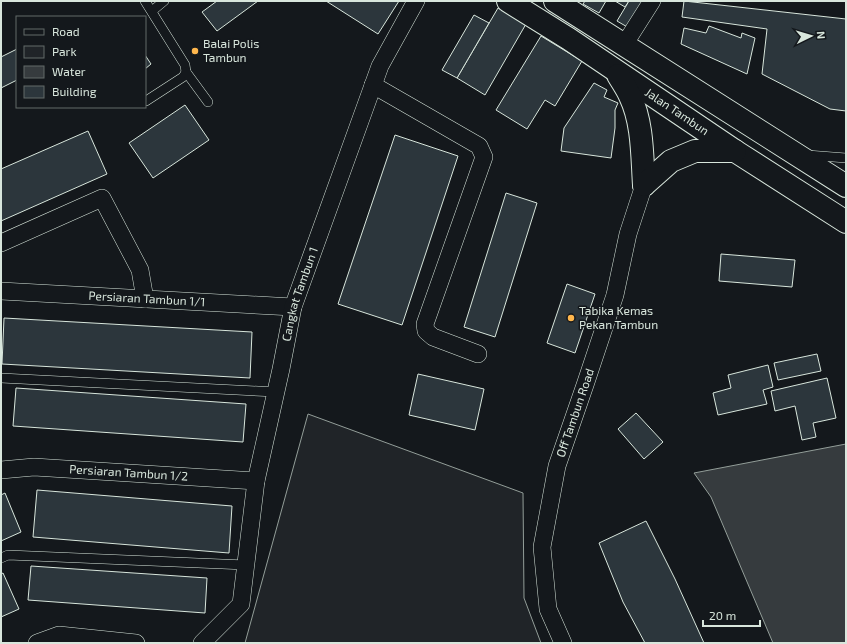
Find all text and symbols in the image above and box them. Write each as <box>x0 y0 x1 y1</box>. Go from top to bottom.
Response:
legend <box>16 16 146 108</box>
north arrow <box>791 16 831 56</box>
text: Road <box>52 24 80 38</box>
text: N <box>815 31 828 40</box>
place label: Balai Polis Tambun <box>203 36 259 64</box>
text: Park <box>52 44 77 58</box>
marker: Balai Polis Tambun <box>190 46 200 56</box>
text: Water <box>52 64 86 78</box>
text: Building <box>52 84 97 98</box>
street label: Jalan Tambun <box>643 84 712 137</box>
street label: Cangkat Tambun 1 <box>279 245 320 342</box>
street label: Persiaran Tambun 1/1 <box>88 288 206 308</box>
place label: Tabika Kemas Pekan Tambun <box>579 303 658 331</box>
marker: Tabika Kemas Pekan Tambun <box>566 313 576 323</box>
street label: Off Tambun Road <box>553 366 596 459</box>
street label: Persiaran Tambun 1/2 <box>69 461 189 483</box>
scale bar <box>703 602 760 628</box>
text: 20 m <box>709 608 736 622</box>

